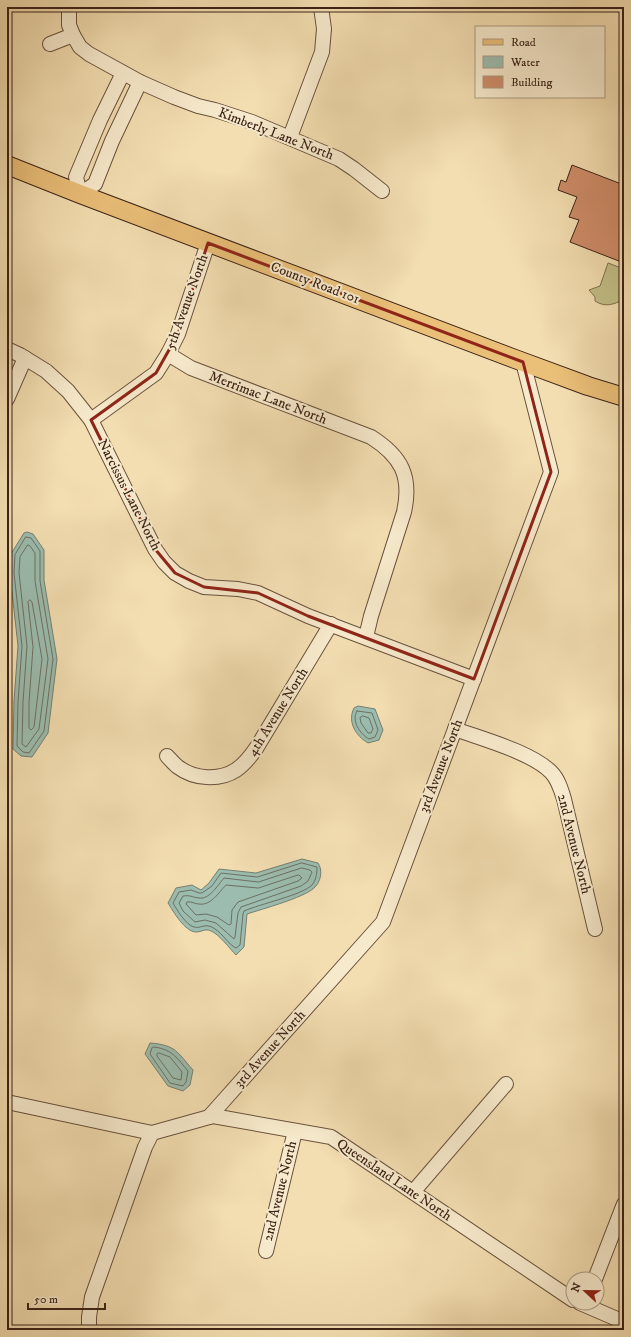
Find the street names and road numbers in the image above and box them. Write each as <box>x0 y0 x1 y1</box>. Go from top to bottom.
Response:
street label: Kimberly Lane North <box>216 104 337 165</box>
street label: 5th Avenue North <box>161 251 213 352</box>
street label: County Road 101 <box>268 258 362 308</box>
street label: Merrimac Lane North <box>206 367 330 429</box>
street label: Narcissus Lane North <box>93 436 165 554</box>
street label: 4th Avenue North <box>244 664 313 760</box>
street label: 3rd Avenue North <box>415 716 467 815</box>
street label: 2nd Avenue North <box>553 792 595 897</box>
street label: 3rd Avenue North <box>230 1006 310 1092</box>
street label: Queensland Lane North <box>333 1135 456 1226</box>
street label: 2nd Avenue North <box>259 1138 301 1243</box>

